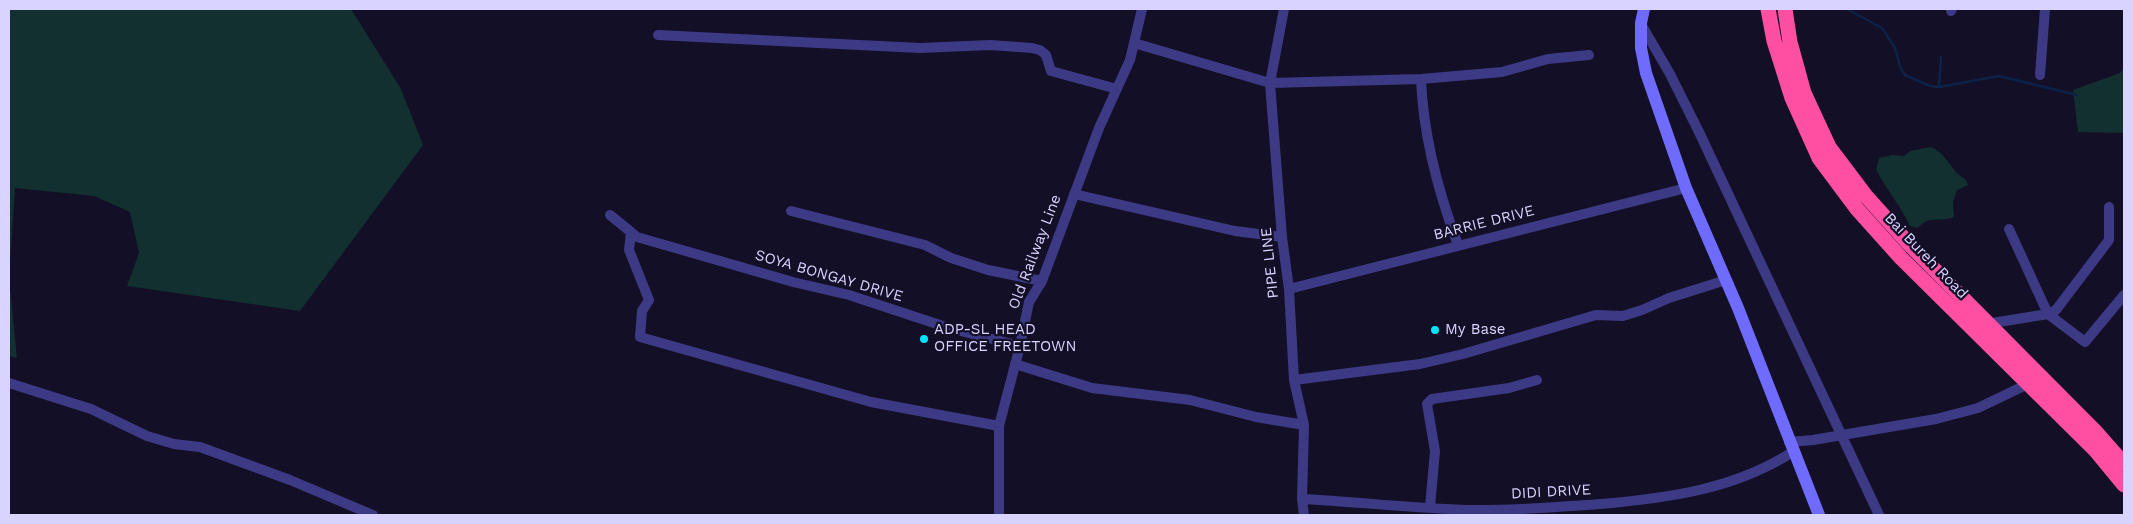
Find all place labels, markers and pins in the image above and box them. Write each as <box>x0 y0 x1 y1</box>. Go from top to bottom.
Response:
place label: ADP-SL HEAD OFFICE FREETOWN <box>934 321 1076 356</box>
place label: My Base <box>1445 321 1506 339</box>
marker: My Base <box>1429 324 1441 336</box>
marker: ADP-SL HEAD OFFICE FREETOWN <box>918 333 930 345</box>

